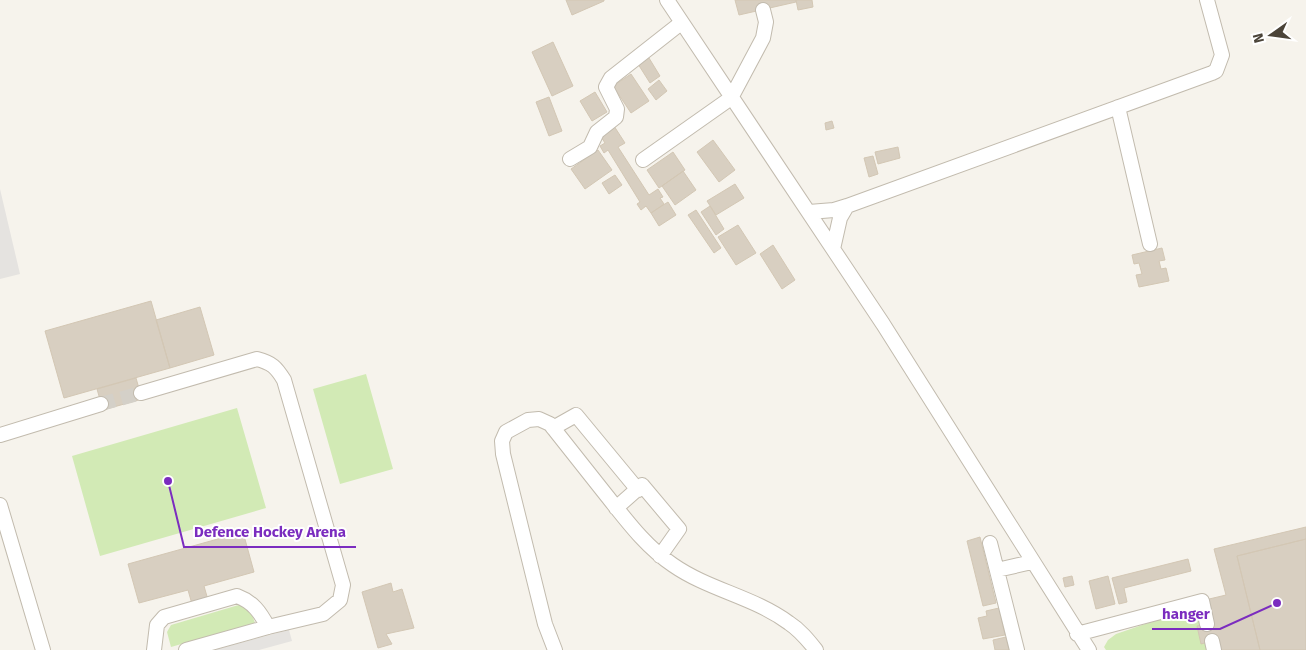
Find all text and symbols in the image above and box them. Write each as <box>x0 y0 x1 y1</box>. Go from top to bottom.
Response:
north arrow <box>1246 10 1296 60</box>
text: N <box>1249 31 1268 45</box>
callout: Defence Hockey Arena <box>184 517 356 547</box>
text: Defence Hockey Arena <box>194 523 346 541</box>
callout: hanger <box>1152 599 1220 629</box>
text: hanger <box>1162 605 1211 623</box>

